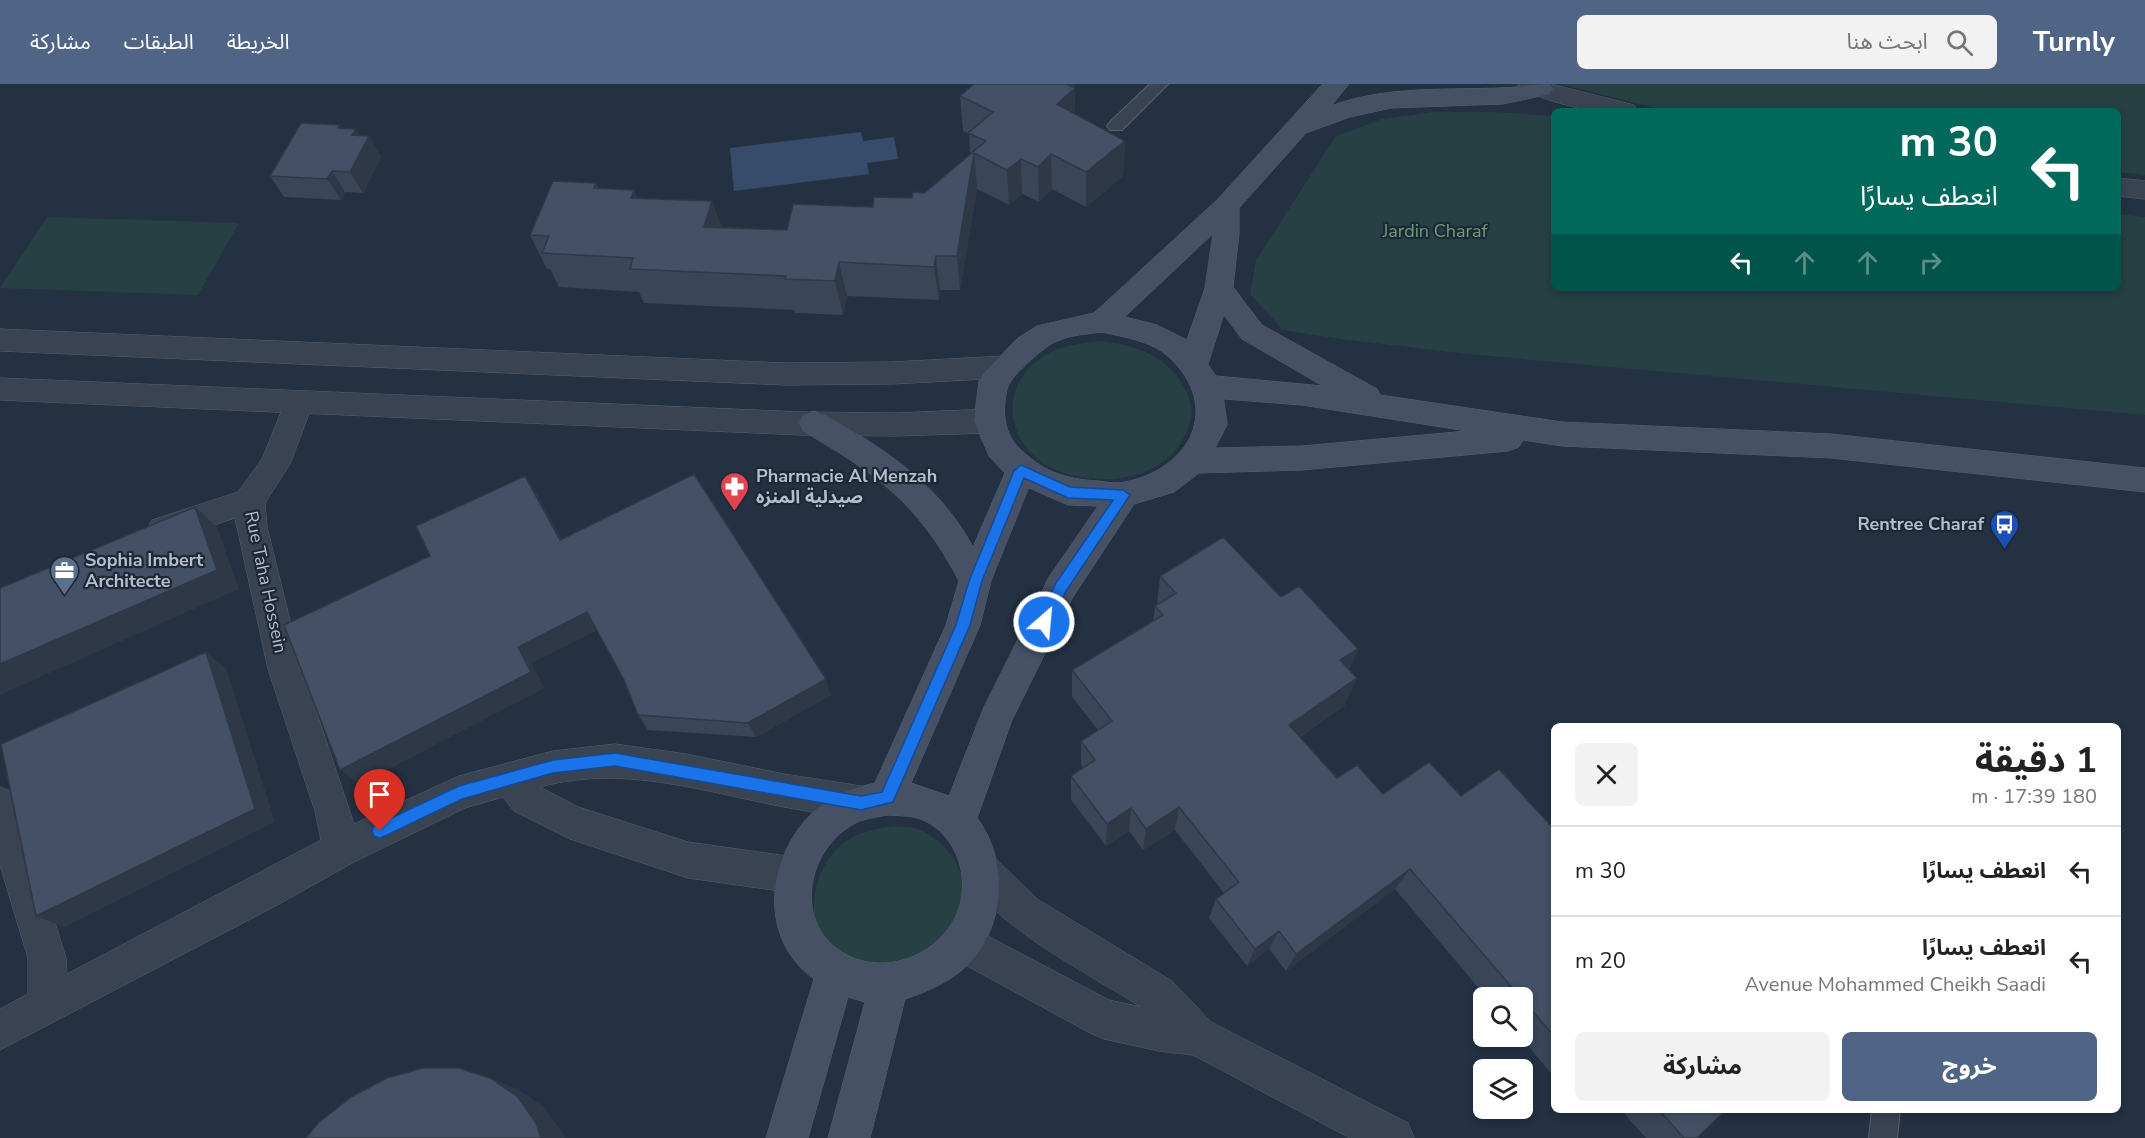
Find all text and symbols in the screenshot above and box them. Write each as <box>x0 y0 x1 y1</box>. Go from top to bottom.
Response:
search box <box>1577 15 1997 69</box>
text: Turnly <box>2033 23 2115 61</box>
icon: search <box>1943 26 1976 59</box>
text: ابحث هنا <box>1846 27 1928 57</box>
text: مشاركة <box>30 28 91 56</box>
text: الطبقات <box>124 28 194 56</box>
text: الخريطة <box>227 28 290 56</box>
text: 30 m <box>1899 114 1998 171</box>
icon: left <box>2019 132 2097 210</box>
text: انعطف يسارًا <box>1860 178 1998 215</box>
park label: Jardin Charaf <box>1382 219 1488 243</box>
icon: left <box>1725 246 1758 279</box>
icon: ahead <box>1788 246 1821 279</box>
icon: ahead <box>1851 246 1884 279</box>
icon: right <box>1914 246 1947 279</box>
place label: Pharmacie Al Menzah صيدلية المنزه <box>756 464 937 509</box>
pharmacy icon: Pharmacie Al Menzah صيدلية المنزه <box>719 470 751 512</box>
bus stop icon: Rentree Charaf <box>1989 508 2021 550</box>
street label: Rue Taha Hossein <box>239 509 293 655</box>
place label: Rentree Charaf <box>1857 512 1984 536</box>
place label: Sophia Imbert Architecte <box>85 548 203 593</box>
office icon: Sophia Imbert Architecte <box>48 554 80 596</box>
position arrow <box>1012 590 1076 654</box>
text: 1 دقيقة <box>1975 736 2097 785</box>
button: close <box>1575 743 1638 806</box>
pin <box>354 769 405 831</box>
icon: arrive <box>363 778 396 811</box>
text: 180 m · 17:39 <box>1971 783 2097 810</box>
icon: left <box>2064 855 2097 888</box>
text: 30 m <box>1575 856 1626 886</box>
text: انعطف يسارًا <box>1922 856 2046 886</box>
text: انعطف يسارًا <box>1922 933 2046 963</box>
icon: left <box>2064 945 2097 978</box>
text: 20 m <box>1575 946 1626 976</box>
text: Avenue Mohammed Cheikh Saadi <box>1745 971 2046 998</box>
map controls <box>1473 987 1533 1119</box>
button: search <box>1473 987 1533 1047</box>
button: مشاركة <box>1575 1032 1830 1101</box>
button: خروج <box>1842 1032 2097 1101</box>
button: layers <box>1473 1059 1533 1119</box>

